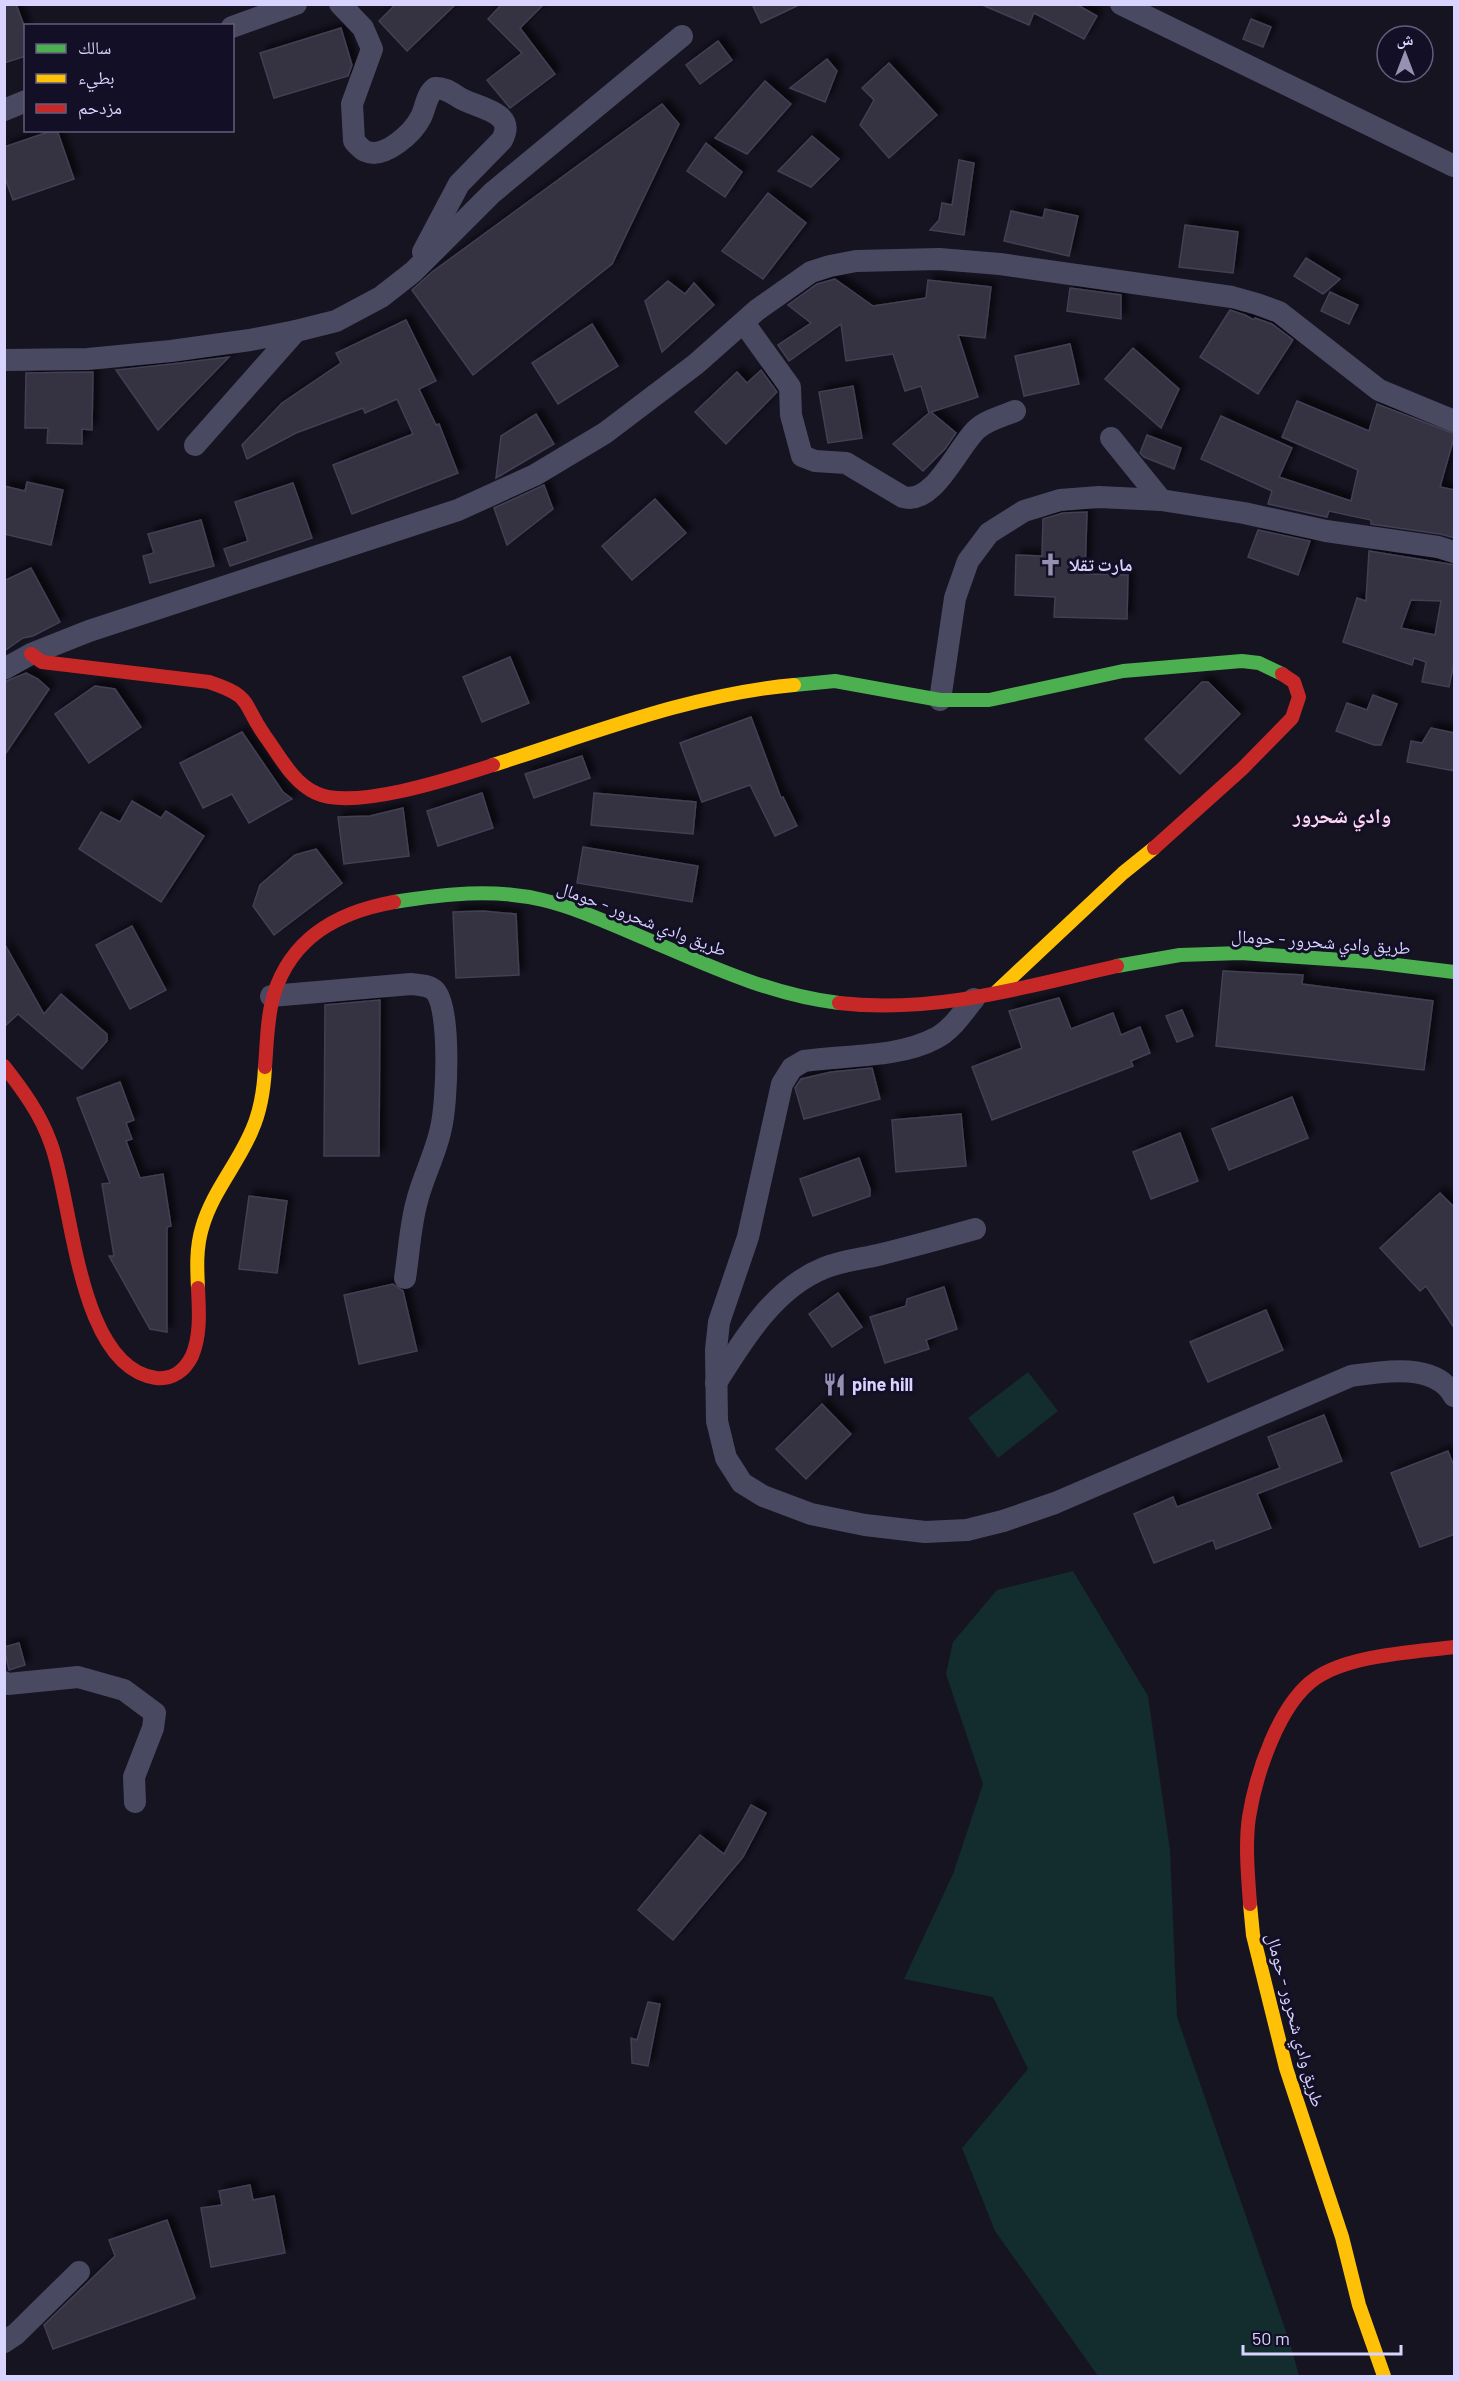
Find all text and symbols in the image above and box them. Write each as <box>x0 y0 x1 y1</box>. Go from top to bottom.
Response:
legend <box>24 24 234 132</box>
north arrow <box>1375 24 1435 84</box>
text: ش <box>1397 29 1414 49</box>
text: سالك <box>78 36 111 58</box>
text: بطيء <box>78 66 115 93</box>
text: مزدحم <box>78 96 122 120</box>
church icon: مارت تقلا <box>1038 552 1064 578</box>
place label: مارت تقلا <box>1069 553 1133 575</box>
district label: وادي شحرور <box>1292 802 1391 832</box>
street label: طريق وادي شحرور - حومال <box>553 876 730 965</box>
street label: طريق وادي شحرور - حومال <box>1230 924 1411 963</box>
restaurant icon: pine hill <box>821 1372 847 1398</box>
place label: pine hill <box>852 1373 913 1395</box>
street label: طريق وادي شحرور - حومال <box>1258 1930 1330 2110</box>
scale bar <box>1243 2318 1400 2356</box>
text: 50 m <box>1252 2327 1290 2349</box>

